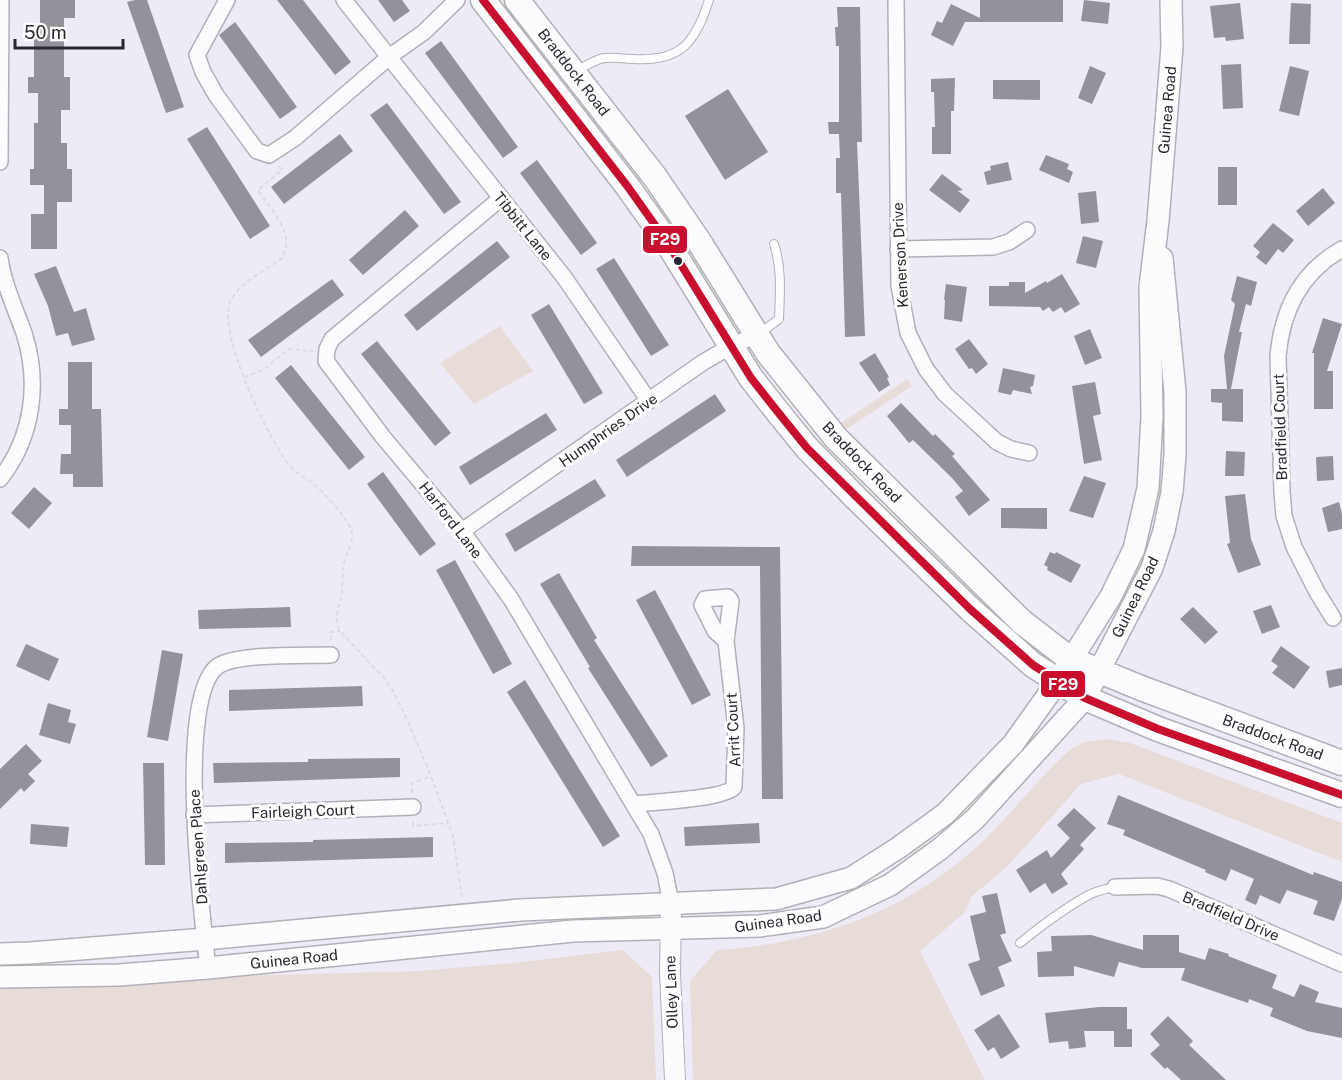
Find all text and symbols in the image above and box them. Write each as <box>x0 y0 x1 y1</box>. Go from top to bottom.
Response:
scale bar <box>15 12 123 50</box>
text: 50 m <box>24 22 67 43</box>
street label: Braddock Road <box>535 25 613 119</box>
street label: Guinea Road <box>1155 65 1179 155</box>
street label: Tibbitt Lane <box>490 188 556 264</box>
street label: Kenerson Drive <box>889 202 911 308</box>
line badge: F29 <box>642 225 688 254</box>
text: F29 <box>650 230 680 249</box>
unlabelled marker <box>672 255 684 267</box>
street label: Bradfield Court <box>1270 373 1290 481</box>
street label: Humphries Drive <box>556 390 660 470</box>
street label: Braddock Road <box>819 418 905 506</box>
street label: Harford Lane <box>416 478 486 562</box>
street label: Guinea Road <box>1108 554 1162 640</box>
line badge: F29 <box>1040 670 1086 698</box>
text: F29 <box>1048 675 1078 694</box>
street label: Arrit Court <box>723 692 743 768</box>
street label: Braddock Road <box>1220 711 1326 763</box>
street label: Dahlgreen Place <box>185 789 211 905</box>
street label: Fairleigh Court <box>251 801 355 821</box>
street label: Bradfield Drive <box>1180 888 1282 944</box>
street label: Guinea Road <box>733 906 823 936</box>
street label: Guinea Road <box>249 946 339 972</box>
street label: Olley Lane <box>661 955 681 1029</box>

